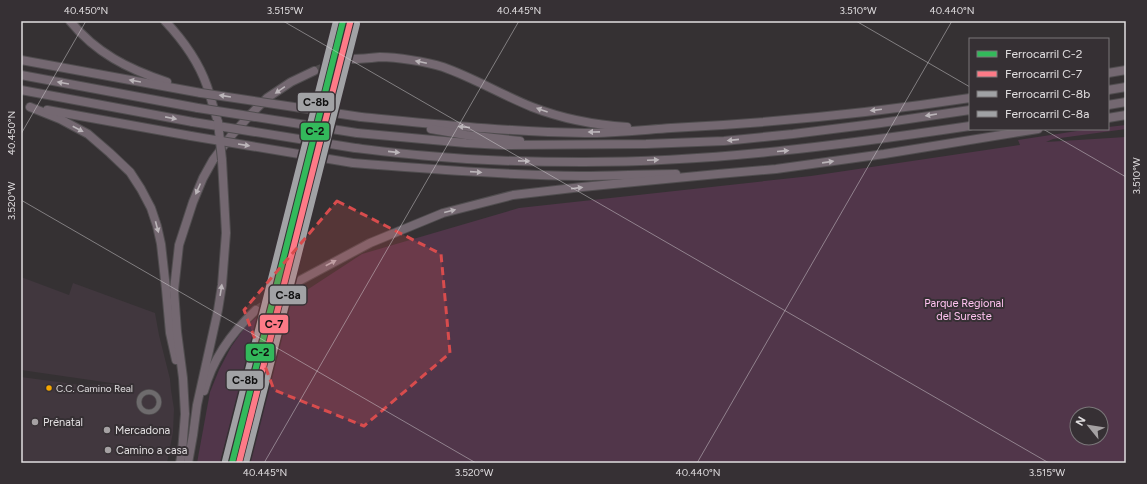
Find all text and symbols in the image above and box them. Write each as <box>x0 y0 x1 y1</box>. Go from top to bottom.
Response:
text: 40.450°N <box>64 4 108 17</box>
text: 3.515°W <box>267 4 304 17</box>
text: 40.445°N <box>497 4 541 17</box>
text: 3.510°W <box>839 4 877 17</box>
text: 40.440°N <box>930 4 974 17</box>
legend <box>969 38 1109 130</box>
text: Ferrocarril C-2 <box>1005 47 1083 61</box>
one-way arrow <box>415 59 428 65</box>
text: Ferrocarril C-7 <box>1005 67 1083 81</box>
one-way arrow <box>129 77 141 83</box>
one-way arrow <box>57 79 69 85</box>
one-way arrow <box>274 86 285 94</box>
text: Ferrocarril C-8b <box>1005 87 1090 101</box>
line badge: C-8b <box>297 92 335 112</box>
one-way arrow <box>219 93 232 99</box>
text: C-8b <box>303 96 329 109</box>
one-way arrow <box>535 107 547 113</box>
one-way arrow <box>870 107 882 113</box>
text: Ferrocarril C-8a <box>1005 107 1089 121</box>
text: 40.450°N <box>5 111 18 155</box>
one-way arrow <box>925 112 938 118</box>
one-way arrow <box>165 116 177 122</box>
line badge: C-2 <box>300 122 330 141</box>
one-way arrow <box>458 123 470 130</box>
one-way arrow <box>72 125 84 132</box>
text: C-2 <box>306 125 324 138</box>
one-way arrow <box>587 129 600 135</box>
one-way arrow <box>727 137 739 144</box>
one-way arrow <box>238 142 250 148</box>
one-way arrow <box>777 148 789 155</box>
one-way arrow <box>388 149 400 155</box>
one-way arrow <box>647 157 660 163</box>
text: 3.510°W <box>1130 157 1143 195</box>
one-way arrow <box>518 158 531 164</box>
one-way arrow <box>822 159 834 165</box>
one-way arrow <box>470 169 482 176</box>
text: 3.520°W <box>5 181 18 220</box>
one-way arrow <box>195 183 201 195</box>
one-way arrow <box>571 185 584 191</box>
one-way arrow <box>444 208 456 214</box>
one-way arrow <box>154 222 160 234</box>
one-way arrow <box>325 260 337 267</box>
one-way arrow <box>218 284 224 296</box>
line badge: C-8a <box>269 285 307 305</box>
text: C-8a <box>275 289 301 302</box>
park label: Parque Regional del Sureste <box>924 297 1004 323</box>
line badge: C-7 <box>259 314 289 334</box>
text: C-7 <box>265 318 283 331</box>
line badge: C-2 <box>245 343 275 362</box>
text: C-2 <box>251 346 269 359</box>
line badge: C-8b <box>226 370 264 390</box>
text: C-8b <box>232 374 258 387</box>
place label: C.C. Camino Real <box>56 382 133 395</box>
marker: C.C. Camino Real <box>44 383 54 393</box>
north arrow <box>1069 406 1109 446</box>
text: N <box>1073 414 1089 428</box>
place label: Prénatal <box>43 416 83 429</box>
marker: Prénatal <box>30 417 40 427</box>
place label: Mercadona <box>115 424 170 437</box>
marker: Mercadona <box>102 425 112 435</box>
place label: Camino a casa <box>116 444 187 457</box>
marker: Camino a casa <box>103 445 113 455</box>
text: 40.445°N <box>243 466 287 479</box>
text: 3.520°W <box>455 466 494 479</box>
text: 40.440°N <box>676 466 720 479</box>
text: 3.515°W <box>1029 466 1066 479</box>

